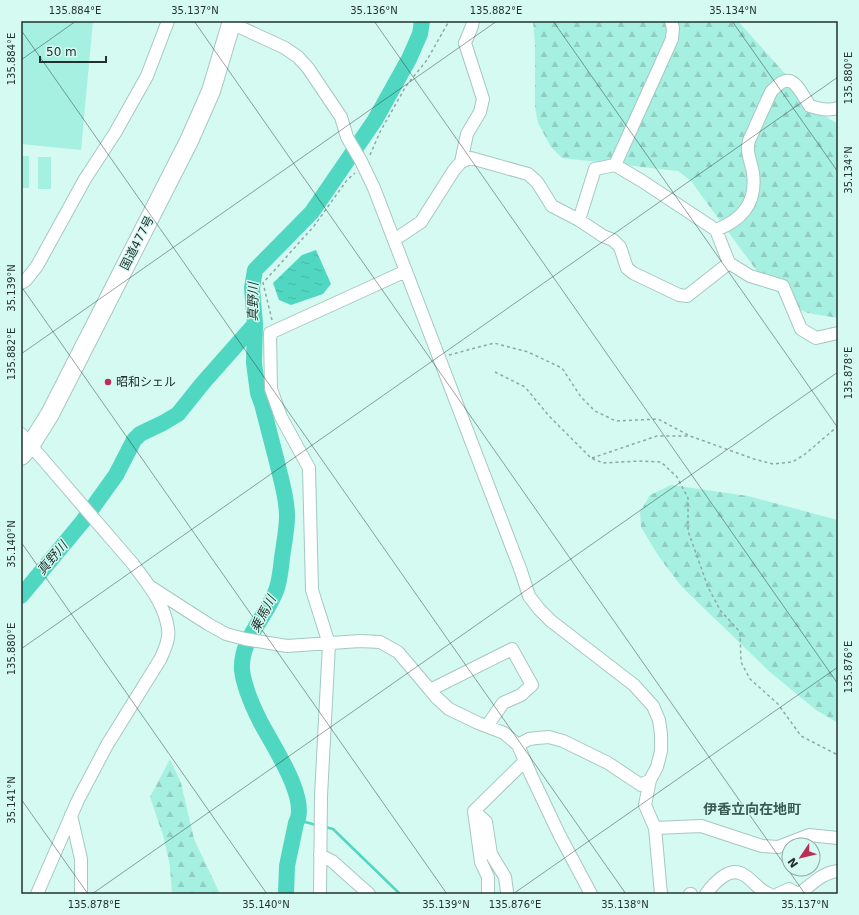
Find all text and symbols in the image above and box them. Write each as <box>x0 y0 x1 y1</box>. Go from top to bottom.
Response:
text: 135.884°E <box>49 5 101 16</box>
text: 35.137°N <box>171 5 219 16</box>
text: 35.136°N <box>350 5 398 16</box>
text: 135.882°E <box>470 5 522 16</box>
text: 35.134°N <box>709 5 757 16</box>
text: 135.884°E <box>6 33 17 85</box>
scale bar <box>40 38 106 64</box>
text: 50 m <box>46 45 77 59</box>
text: 135.880°E <box>843 52 854 104</box>
text: 35.134°N <box>843 146 854 194</box>
street label: 国道477号 <box>117 214 157 272</box>
text: 35.139°N <box>6 264 17 312</box>
water label: 真野川 <box>245 280 261 322</box>
text: 135.882°E <box>6 328 17 380</box>
text: 135.878°E <box>843 347 854 399</box>
place label: 昭和シェル <box>116 375 176 389</box>
marker: 昭和シェル <box>103 377 113 387</box>
text: 35.140°N <box>6 520 17 568</box>
water label: 真野川 <box>34 537 72 578</box>
water label: 乗馬川 <box>247 592 280 635</box>
text: 135.880°E <box>6 623 17 675</box>
text: 135.876°E <box>843 641 854 693</box>
text: 35.141°N <box>6 776 17 824</box>
district label: 伊香立向在地町 <box>703 801 801 817</box>
north arrow <box>781 837 821 877</box>
text: N <box>785 855 801 870</box>
text: 135.878°E <box>68 899 120 910</box>
text: 35.140°N <box>242 899 290 910</box>
text: 35.139°N <box>422 899 470 910</box>
text: 135.876°E <box>489 899 541 910</box>
text: 35.138°N <box>601 899 649 910</box>
text: 35.137°N <box>781 899 829 910</box>

